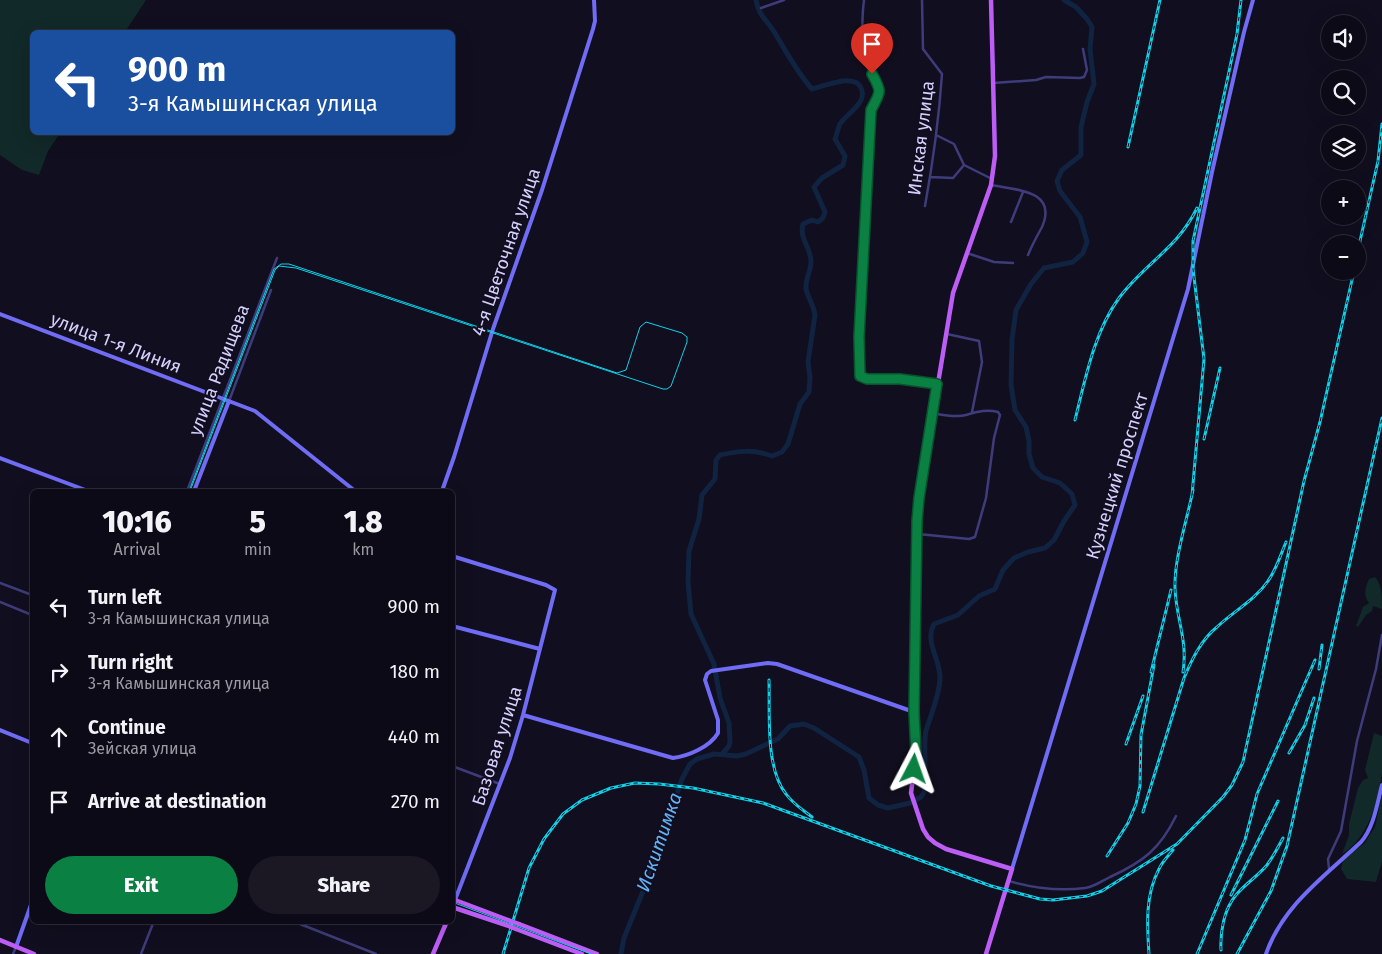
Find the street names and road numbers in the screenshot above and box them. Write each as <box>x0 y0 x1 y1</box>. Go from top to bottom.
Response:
street label: Инская улица <box>903 79 939 197</box>
street label: 4-я Цветочная улица <box>467 165 545 339</box>
street label: улица Радищева <box>184 301 254 439</box>
street label: улица 1-я Линия <box>47 308 185 378</box>
street label: Кузнецкий проспект <box>1081 389 1153 562</box>
street label: Базовая улица <box>467 684 527 808</box>

